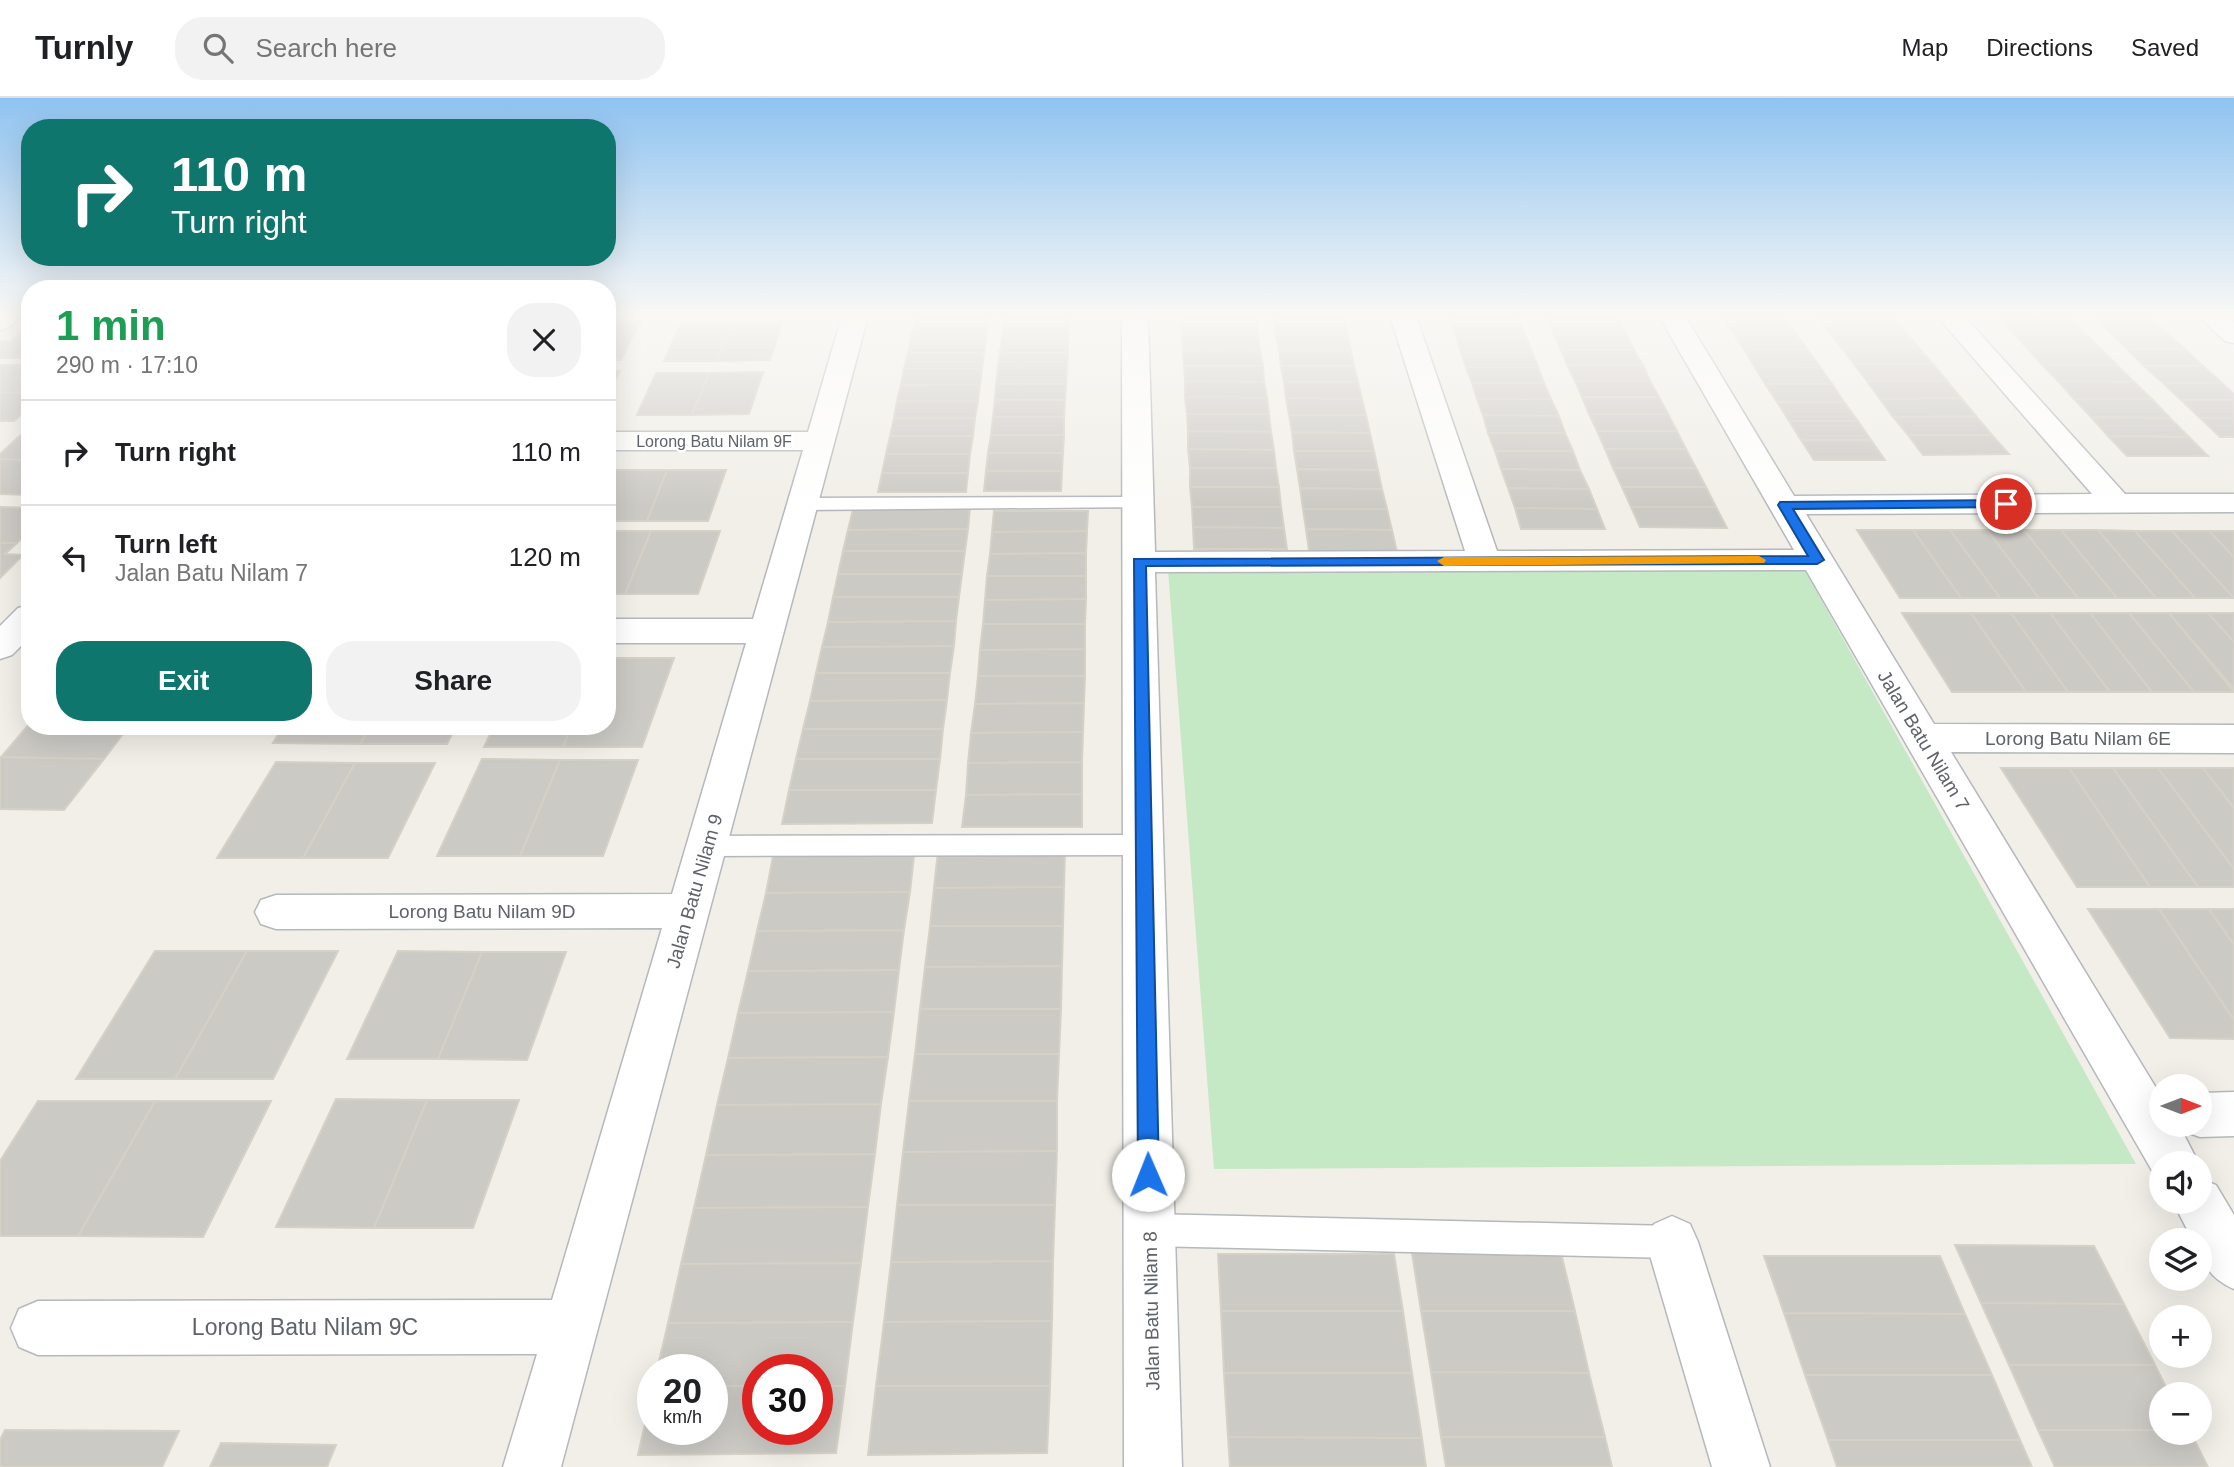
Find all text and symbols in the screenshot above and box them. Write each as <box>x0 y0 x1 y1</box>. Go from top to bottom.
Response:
search box <box>175 17 665 80</box>
text: Turnly <box>35 29 133 66</box>
icon: search <box>199 29 237 67</box>
text: Search here <box>255 33 397 63</box>
text: Map <box>1902 34 1948 61</box>
text: Directions <box>1986 34 2093 61</box>
text: Saved <box>2131 34 2199 61</box>
icon: right <box>56 147 147 238</box>
text: 110 m <box>171 147 307 201</box>
text: Turn right <box>171 204 307 240</box>
text: 1 min <box>56 302 166 349</box>
button: close <box>507 303 581 377</box>
text: 290 m · 17:10 <box>56 352 198 378</box>
street label: Lorong Batu Nilam 9F <box>636 433 792 450</box>
icon: right <box>56 434 94 472</box>
text: Turn right <box>115 437 236 467</box>
text: 110 m <box>511 437 581 467</box>
pin <box>1976 474 2036 534</box>
icon: arrive <box>1987 485 2025 523</box>
text: Turn left <box>115 529 217 559</box>
icon: left <box>56 539 94 577</box>
text: 120 m <box>509 542 581 572</box>
text: Jalan Batu Nilam 7 <box>115 560 308 586</box>
button: Exit <box>56 641 312 721</box>
button: Share <box>326 641 581 721</box>
street label: Jalan Batu Nilam 7 <box>1874 667 1974 814</box>
street label: Lorong Batu Nilam 6E <box>1985 728 2171 749</box>
street label: Jalan Batu Nilam 9 <box>662 812 727 971</box>
street label: Lorong Batu Nilam 9D <box>389 901 575 922</box>
north arrow <box>2149 1074 2212 1138</box>
map controls <box>2149 1074 2212 1445</box>
position arrow <box>1111 1138 1185 1212</box>
button: sound <box>2149 1151 2212 1214</box>
button: layers <box>2149 1228 2212 1291</box>
street label: Jalan Batu Nilam 8 <box>1140 1231 1163 1391</box>
button: + <box>2149 1305 2212 1368</box>
street label: Lorong Batu Nilam 9C <box>192 1314 418 1340</box>
speed limit sign: 30 <box>742 1354 833 1445</box>
text: 20 <box>663 1371 702 1410</box>
button: − <box>2149 1382 2212 1445</box>
text: km/h <box>663 1407 702 1427</box>

